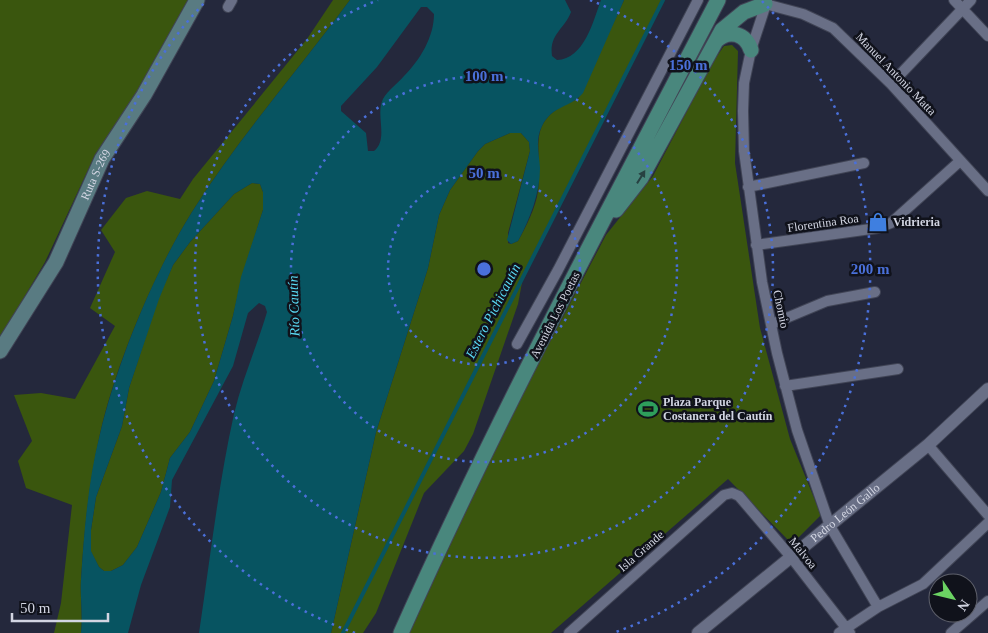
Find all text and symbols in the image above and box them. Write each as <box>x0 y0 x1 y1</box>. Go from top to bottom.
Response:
street label: Manuel Antonio Matta <box>853 30 939 119</box>
text: 150 m <box>669 57 708 73</box>
text: 100 m <box>465 68 504 84</box>
street label: Ruta S-269 <box>78 147 113 202</box>
text: 50 m <box>468 165 500 181</box>
one-way arrow <box>636 170 645 183</box>
street label: Florentina Roa <box>787 211 860 235</box>
shop icon: Vidrieria <box>867 211 889 233</box>
place label: Vidrieria <box>893 215 940 229</box>
centre of rings <box>475 260 493 278</box>
water label: Estero Pichicautín <box>462 261 523 362</box>
text: 200 m <box>851 261 890 277</box>
street label: Avenida Los Poetas <box>527 269 583 361</box>
water label: Río Cautín <box>285 275 303 338</box>
street label: Chomio <box>770 289 792 329</box>
place label: Plaza Parque Costanera del Cautín <box>663 395 773 423</box>
sports icon: Plaza Parque Costanera del Cautín <box>637 398 659 420</box>
street label: Pedro León Gallo <box>808 480 883 545</box>
street label: Isla Grande <box>615 527 667 575</box>
street label: Malvoa <box>786 534 820 572</box>
north arrow <box>928 573 978 623</box>
scale bar <box>12 590 109 622</box>
text: N <box>954 597 972 614</box>
text: 50 m <box>20 600 51 616</box>

